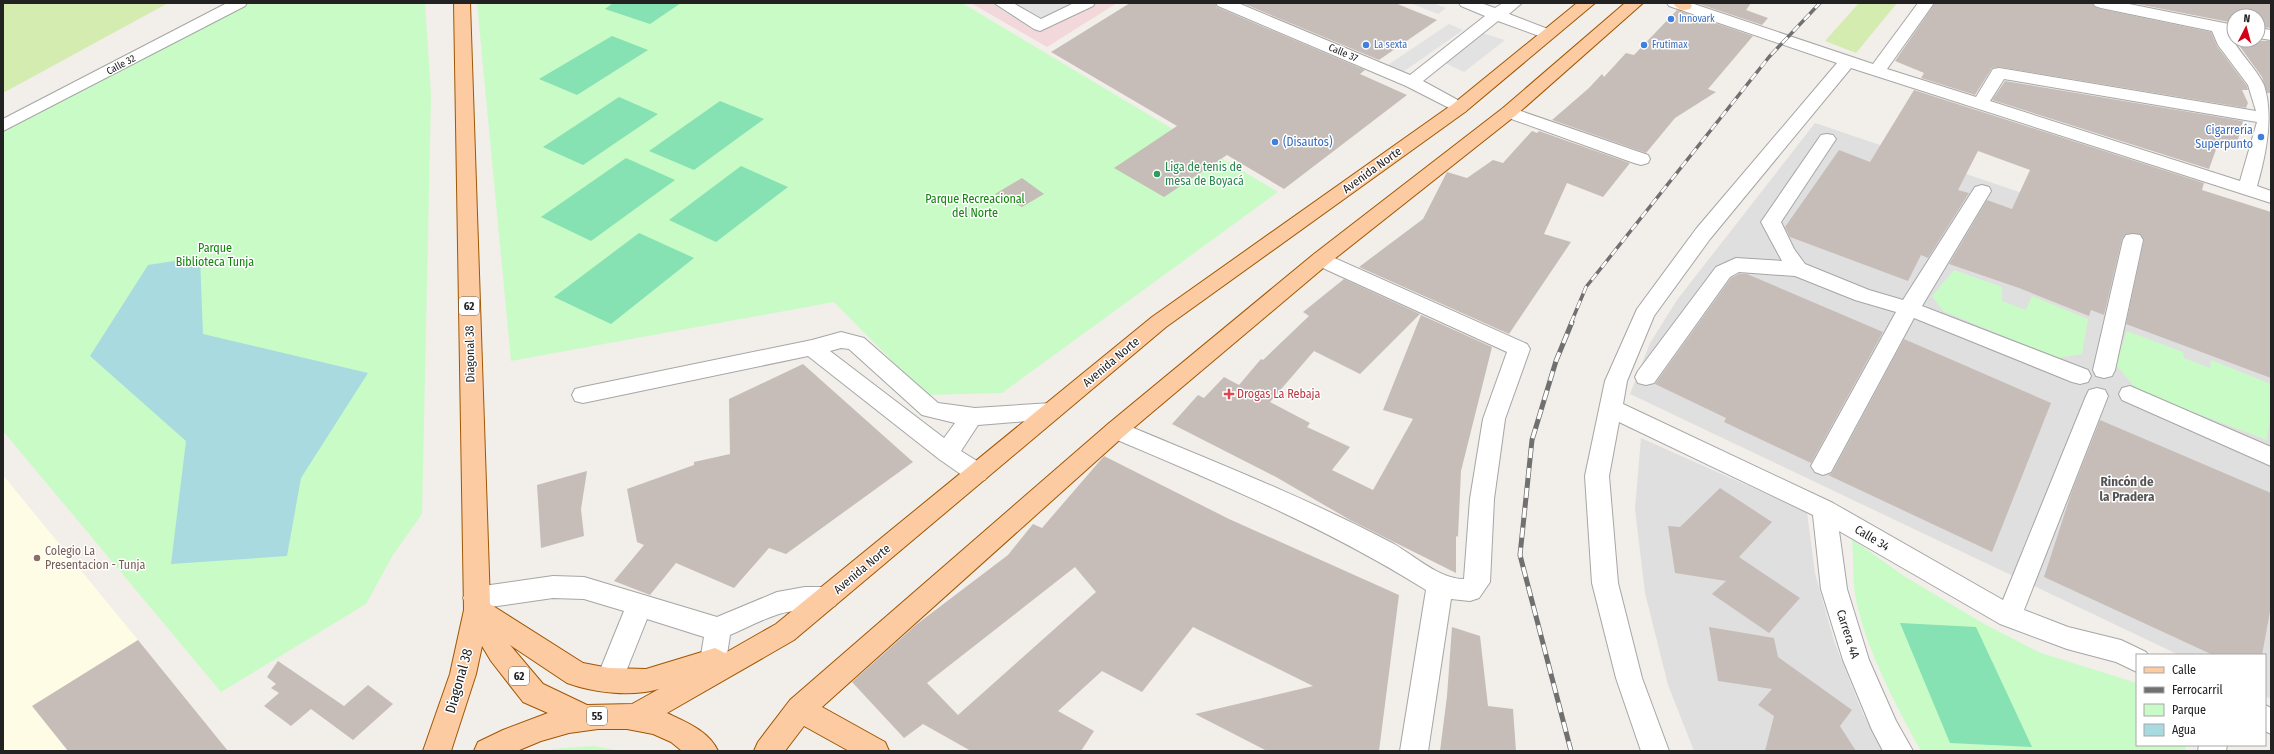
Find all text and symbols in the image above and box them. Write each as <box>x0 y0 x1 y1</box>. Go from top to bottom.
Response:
north arrow <box>2226 8 2266 48</box>
text: N <box>2243 12 2251 25</box>
place label: Innovark <box>1679 13 1715 25</box>
marker: Innovark <box>1666 14 1676 24</box>
place label: La sexta <box>1374 39 1407 51</box>
place label: Frutimax <box>1652 39 1688 51</box>
marker: La sexta <box>1361 40 1371 50</box>
marker: Frutimax <box>1639 40 1649 50</box>
street label: Calle 37 <box>1326 41 1360 65</box>
street label: Calle 32 <box>104 52 138 78</box>
place label: Cigarrería Superpunto <box>2195 123 2253 151</box>
marker: Cigarrería Superpunto <box>2256 132 2266 142</box>
place label: (Disautos) <box>1283 135 1333 149</box>
marker: (Disautos) <box>1270 137 1280 147</box>
street label: Avenida Norte <box>1340 144 1404 196</box>
place label: Liga de tenis de mesa de Boyacá <box>1165 160 1244 188</box>
marker: Liga de tenis de mesa de Boyacá <box>1152 169 1162 179</box>
park label: Parque Recreacional del Norte <box>925 192 1025 220</box>
park label: Parque Biblioteca Tunja <box>176 241 254 269</box>
road number: 62 <box>459 297 479 315</box>
street label: Diagonal 38 <box>463 325 477 383</box>
street label: Avenida Norte <box>1080 334 1142 390</box>
place label: Drogas La Rebaja <box>1237 387 1321 401</box>
marker: Drogas La Rebaja <box>1224 389 1234 399</box>
district label: Rincón de la Pradera <box>2100 474 2155 504</box>
street label: Calle 34 <box>1852 522 1892 554</box>
street label: Avenida Norte <box>831 541 893 597</box>
place label: Colegio La Presentacion - Tunja <box>45 544 145 572</box>
marker: Colegio La Presentacion - Tunja <box>32 553 42 563</box>
street label: Carrera 4A <box>1834 608 1863 661</box>
street label: Diagonal 38 <box>442 647 476 715</box>
legend <box>2136 654 2266 746</box>
text: Calle <box>2172 663 2196 677</box>
road number: 62 <box>509 667 529 685</box>
text: Ferrocarril <box>2172 683 2223 697</box>
text: Parque <box>2172 703 2206 717</box>
road number: 55 <box>587 707 607 725</box>
text: Agua <box>2172 723 2196 737</box>

